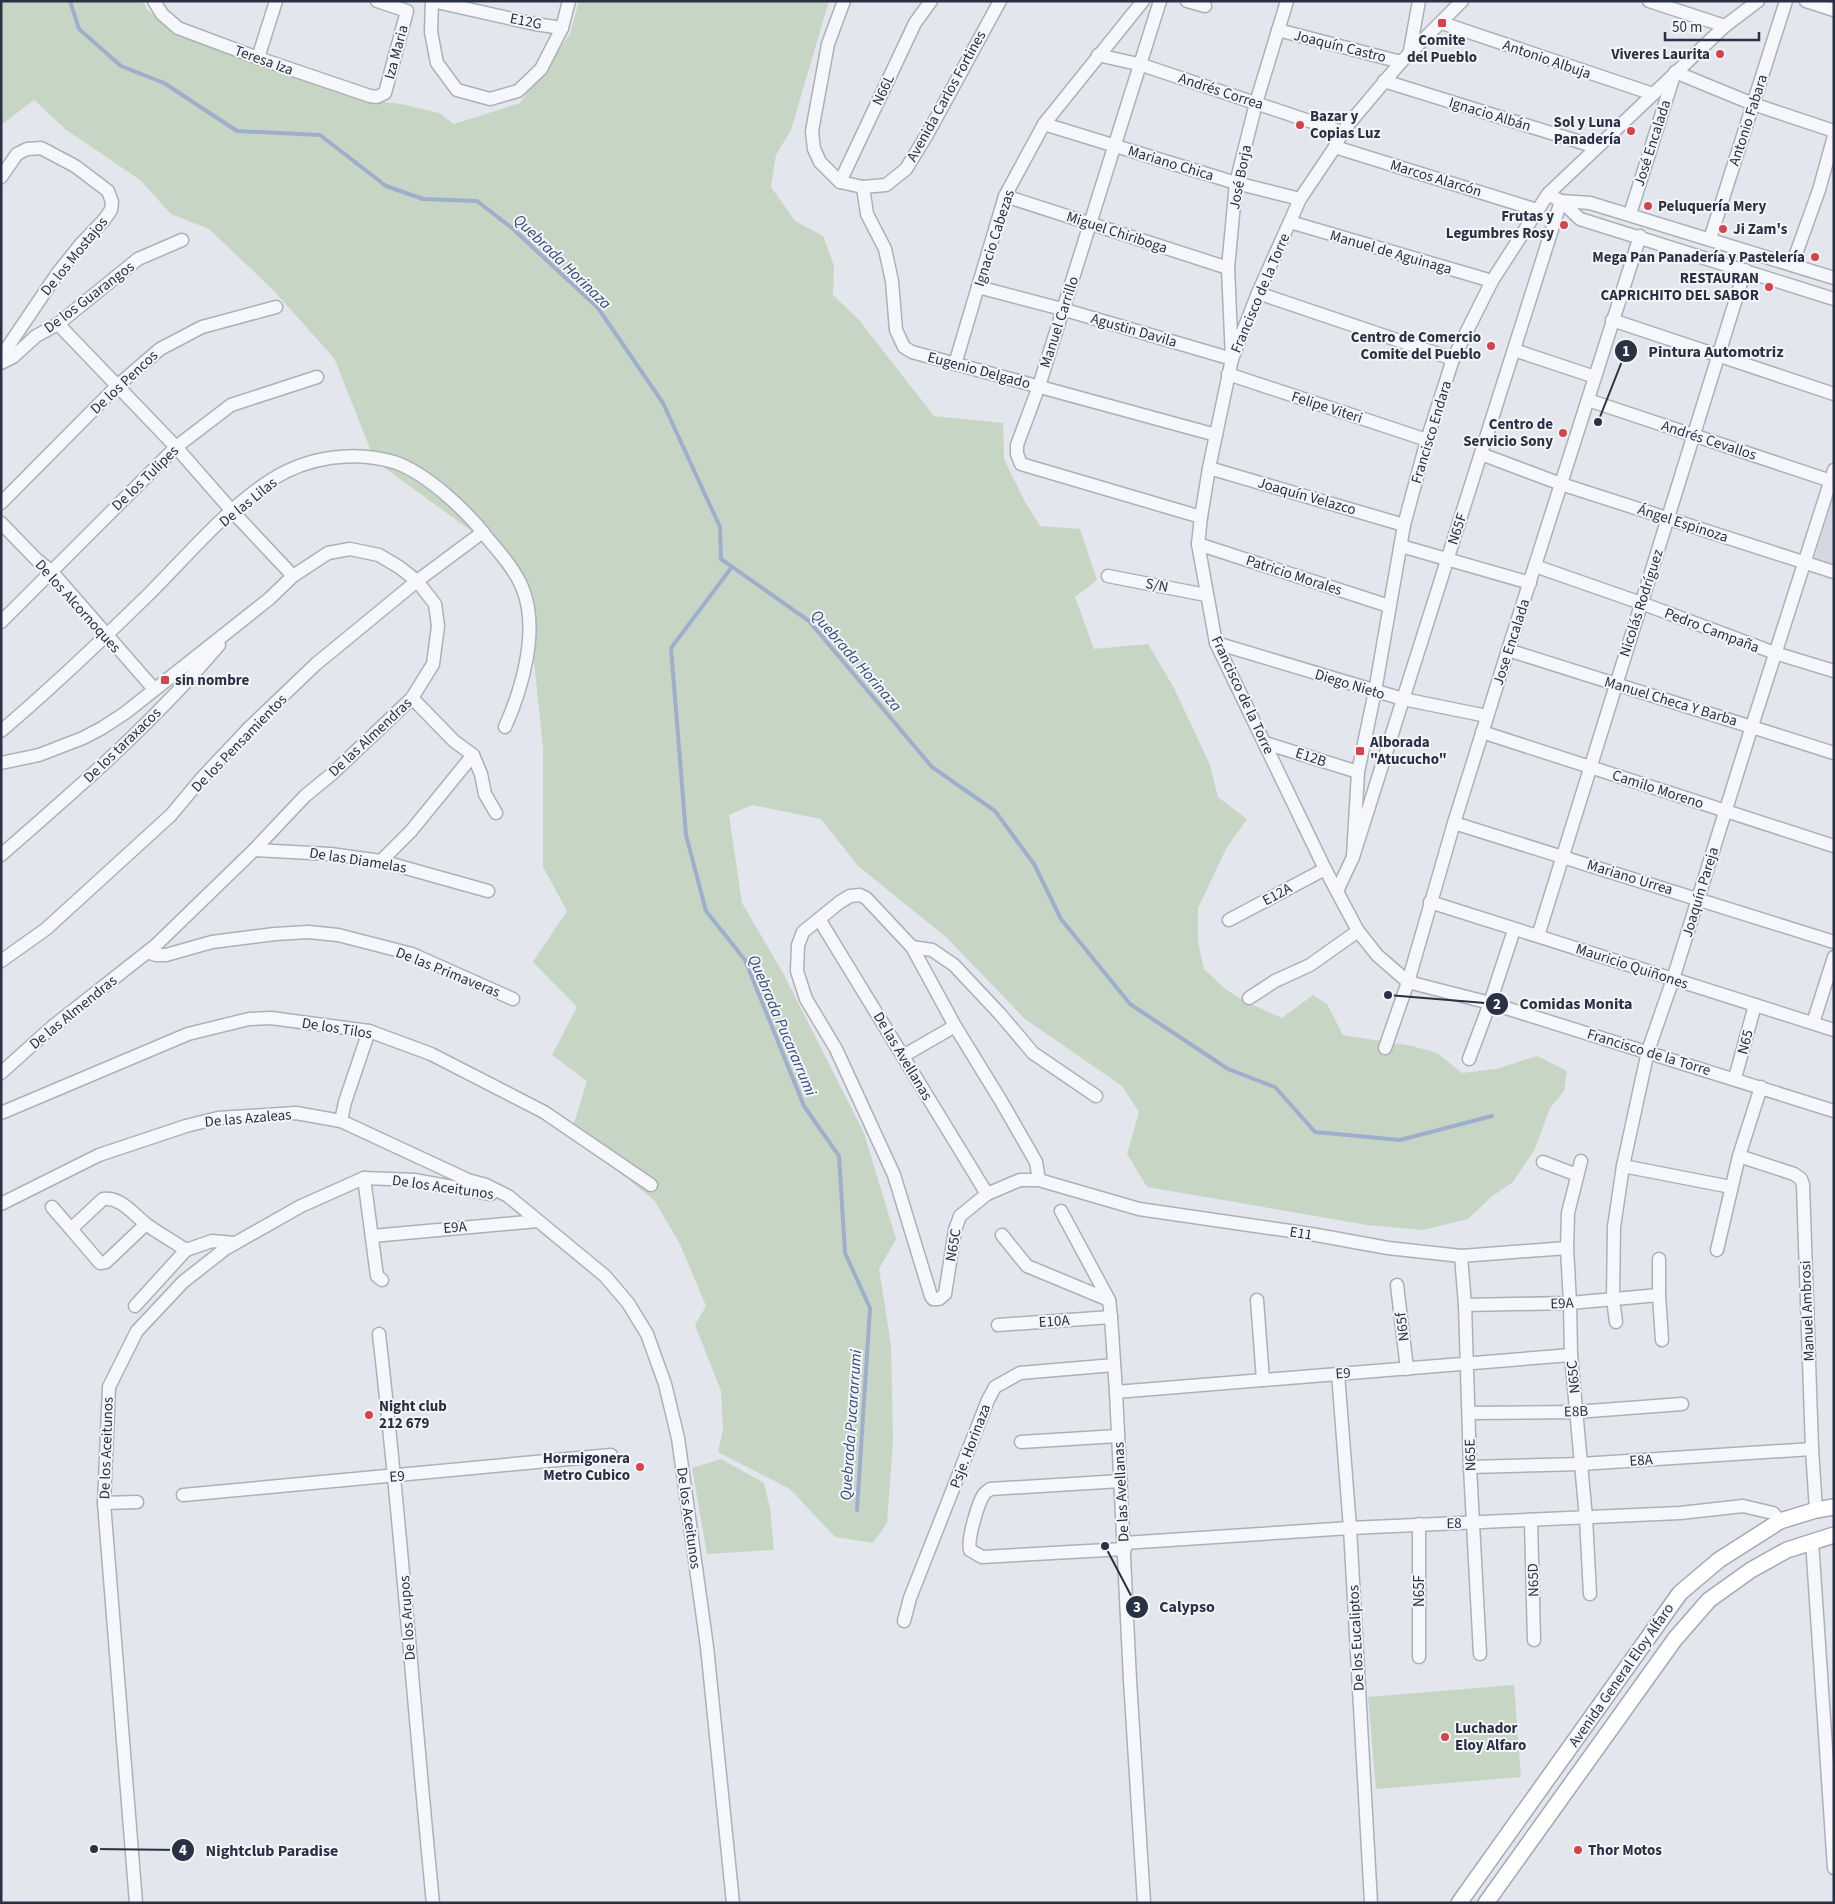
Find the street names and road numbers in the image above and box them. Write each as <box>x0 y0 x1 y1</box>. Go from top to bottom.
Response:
street label: E12G <box>508 8 544 35</box>
street label: Iza Maria <box>379 23 414 82</box>
street label: Joaquín Castro <box>1292 25 1388 68</box>
street label: Avenida Carlos Fortines <box>902 27 991 166</box>
street label: Antonio Albuja <box>1500 35 1594 84</box>
street label: Teresa Iza <box>231 40 296 81</box>
street label: Andrés Correa <box>1176 68 1266 115</box>
street label: N66L <box>867 71 900 109</box>
street label: Antonio Fabara <box>1724 72 1773 169</box>
street label: Ignacio Albán <box>1446 92 1533 137</box>
street label: José Encalada <box>1629 97 1676 189</box>
street label: Mariano Chica <box>1125 140 1216 187</box>
street label: José Borja <box>1224 143 1257 211</box>
street label: Marcos Alarcón <box>1387 155 1484 202</box>
street label: Ignacio Cabezas <box>969 187 1020 289</box>
street label: Miguel Chiriboga <box>1064 206 1170 259</box>
street label: De los Mostajos <box>36 212 113 300</box>
street label: Manuel de Aguinaga <box>1327 225 1454 280</box>
street label: Francisco de la Torre <box>1226 230 1295 356</box>
street label: De los Guarangos <box>40 256 139 338</box>
street label: Manuel Carrillo <box>1035 274 1084 371</box>
street label: Agustin Davila <box>1088 308 1179 353</box>
street label: De los Pencos <box>86 346 163 419</box>
street label: Eugenio Delgado <box>925 347 1033 394</box>
street label: Francisco Endara <box>1406 378 1457 486</box>
street label: Felipe Viteri <box>1289 386 1365 429</box>
street label: Andrés Cevallos <box>1659 415 1759 466</box>
street label: De los Tulipes <box>107 441 184 516</box>
street label: Joaquín Velazco <box>1255 472 1358 521</box>
street label: De las Lilas <box>215 473 282 532</box>
street label: Ángel Espinoza <box>1635 499 1731 548</box>
street label: N65F <box>1443 510 1473 548</box>
street label: Nicolás Rodríguez <box>1614 547 1669 660</box>
street label: Patricio Morales <box>1243 550 1345 601</box>
street label: De los Alcornoques <box>30 555 125 658</box>
street label: S/N <box>1144 573 1170 598</box>
street label: Jose Encalada <box>1488 596 1535 688</box>
street label: Pedro Campaña <box>1661 603 1762 658</box>
street label: Francisco de la Torre <box>1206 633 1279 758</box>
street label: Diego Nieto <box>1312 664 1388 705</box>
street label: Manuel Checa Y Barba <box>1602 671 1740 732</box>
street label: De los Pensamientos <box>187 689 292 797</box>
street label: De las Almendras <box>324 693 417 782</box>
street label: De los taraxacos <box>79 703 166 788</box>
street label: E12B <box>1293 743 1329 772</box>
street label: Camilo Moreno <box>1609 765 1706 814</box>
street label: De las Diamelas <box>308 842 408 879</box>
street label: Joaquín Pareja <box>1677 844 1724 940</box>
street label: Mariano Urrea <box>1584 854 1675 901</box>
street label: E12A <box>1259 878 1297 911</box>
street label: Mauricio Quiñones <box>1573 938 1691 995</box>
street label: De las Primaveras <box>393 942 503 1003</box>
street label: De las Almendras <box>25 970 122 1054</box>
street label: De las Avellanas <box>868 1008 937 1105</box>
street label: De los Tilos <box>300 1013 374 1044</box>
street label: Francisco de la Torre <box>1584 1024 1713 1081</box>
street label: N65 <box>1732 1028 1759 1057</box>
street label: De las Azaleas <box>204 1104 292 1133</box>
street label: De los Aceitunos <box>391 1170 495 1205</box>
street label: E9A <box>442 1216 469 1239</box>
street label: E11 <box>1288 1221 1314 1246</box>
street label: N65C <box>940 1227 967 1263</box>
street label: Manuel Ambrosi <box>1795 1260 1820 1362</box>
street label: E9A <box>1550 1293 1575 1314</box>
street label: E10A <box>1038 1310 1071 1333</box>
street label: N65f <box>1390 1311 1415 1343</box>
street label: N65C <box>1561 1359 1586 1395</box>
street label: E9 <box>1335 1362 1351 1385</box>
street label: De los Aceitunos <box>94 1396 119 1500</box>
street label: Psje. Horinaza <box>945 1401 996 1491</box>
street label: E8B <box>1564 1401 1589 1422</box>
street label: N65E <box>1459 1438 1482 1472</box>
street label: De las Avellanas <box>1108 1441 1135 1542</box>
street label: E8A <box>1629 1449 1654 1472</box>
street label: E9 <box>388 1465 406 1488</box>
street label: De los Aceitunos <box>671 1466 706 1570</box>
street label: E8 <box>1446 1513 1462 1534</box>
street label: N65D <box>1522 1563 1545 1597</box>
street label: N65F <box>1409 1574 1430 1607</box>
street label: De los Arupos <box>394 1575 421 1661</box>
street label: De los Eucaliptos <box>1343 1584 1370 1691</box>
street label: Avenida General Eloy Alfaro <box>1564 1599 1679 1752</box>

